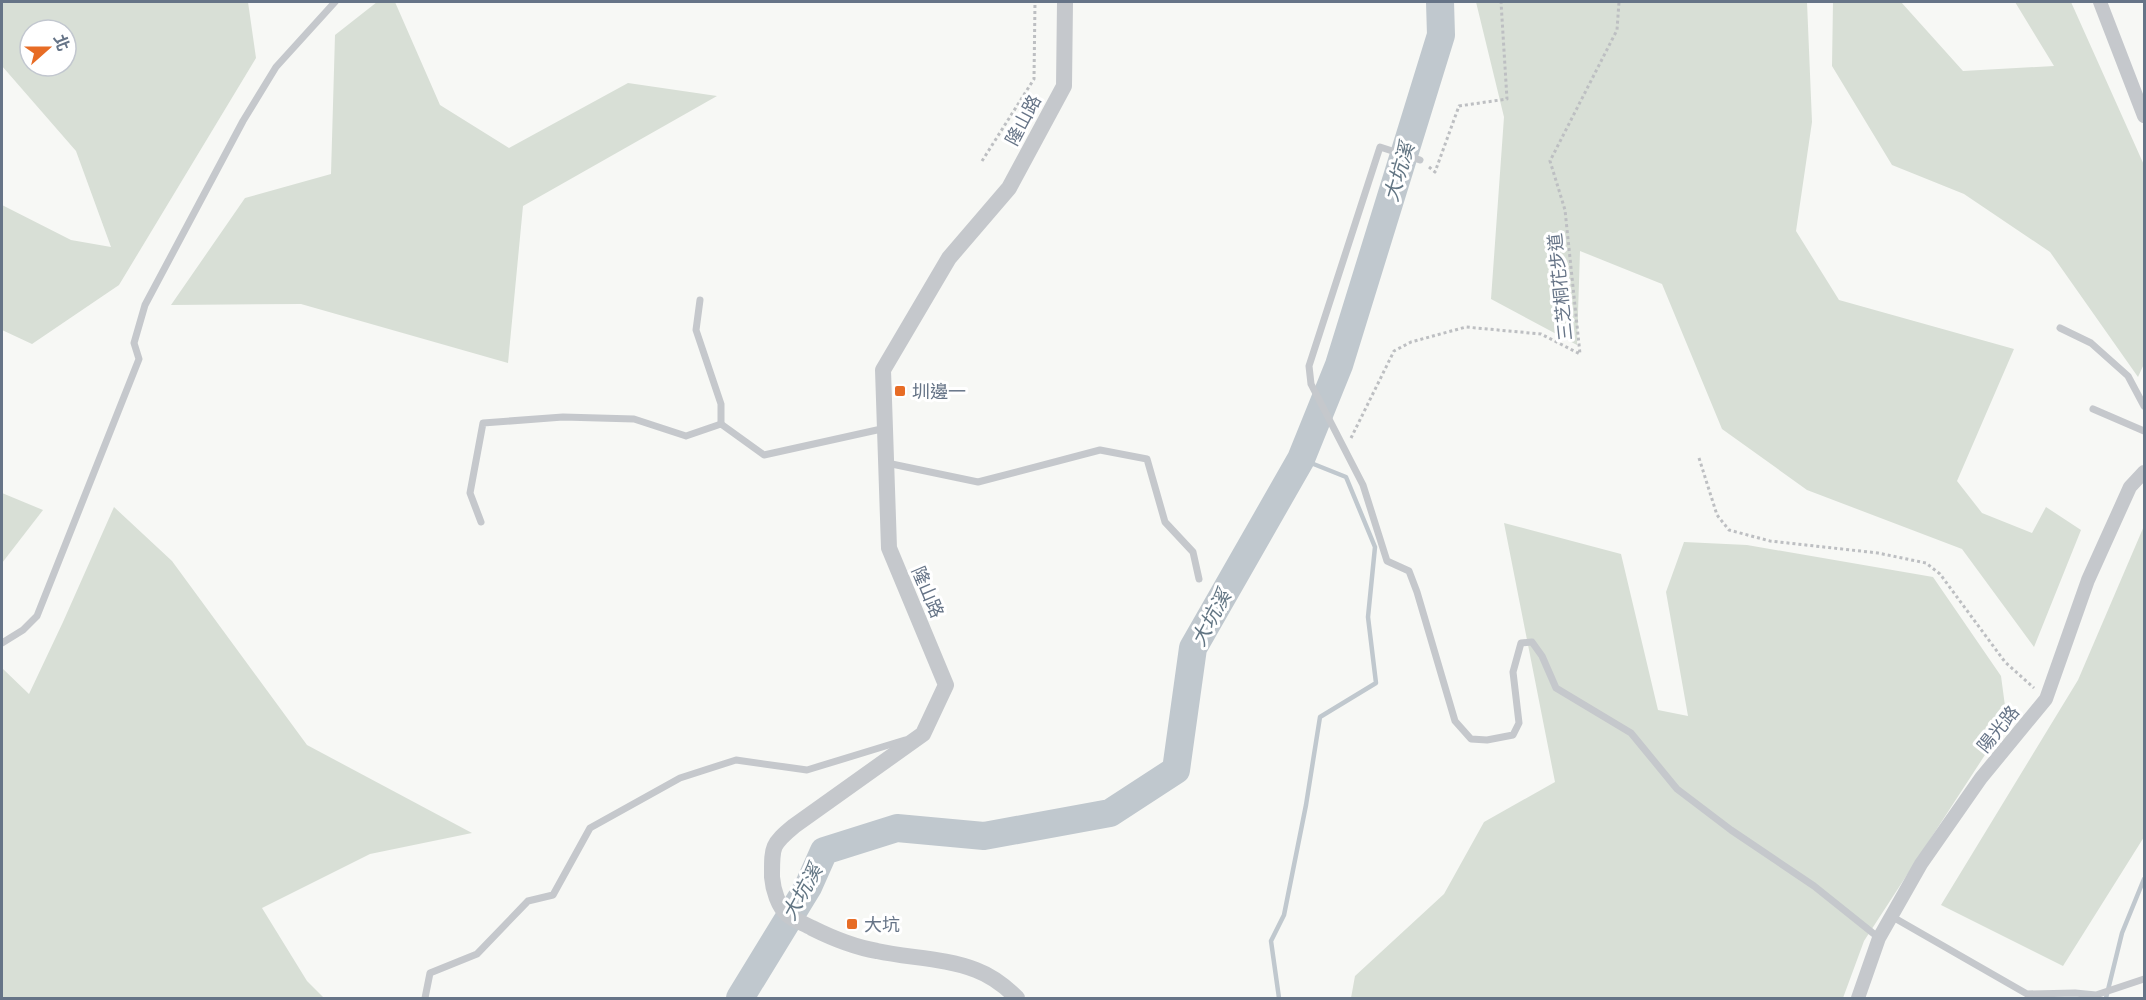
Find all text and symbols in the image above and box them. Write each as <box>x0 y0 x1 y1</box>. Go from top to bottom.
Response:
north arrow <box>18 18 78 78</box>
text: 北 <box>50 32 73 54</box>
street label: 隆山路 <box>1001 91 1045 149</box>
water label: 大坑溪 <box>1379 137 1420 204</box>
street label: 三芝桐花步道 <box>1544 232 1576 342</box>
place label: 圳邊一 <box>912 381 966 402</box>
marker: 圳邊一 <box>893 384 907 398</box>
street label: 隆山路 <box>908 563 948 621</box>
water label: 大坑溪 <box>1186 583 1237 650</box>
street label: 陽光路 <box>1973 701 2023 757</box>
water label: 大坑溪 <box>777 857 828 924</box>
place label: 大坑 <box>864 914 900 935</box>
marker: 大坑 <box>845 917 859 931</box>

